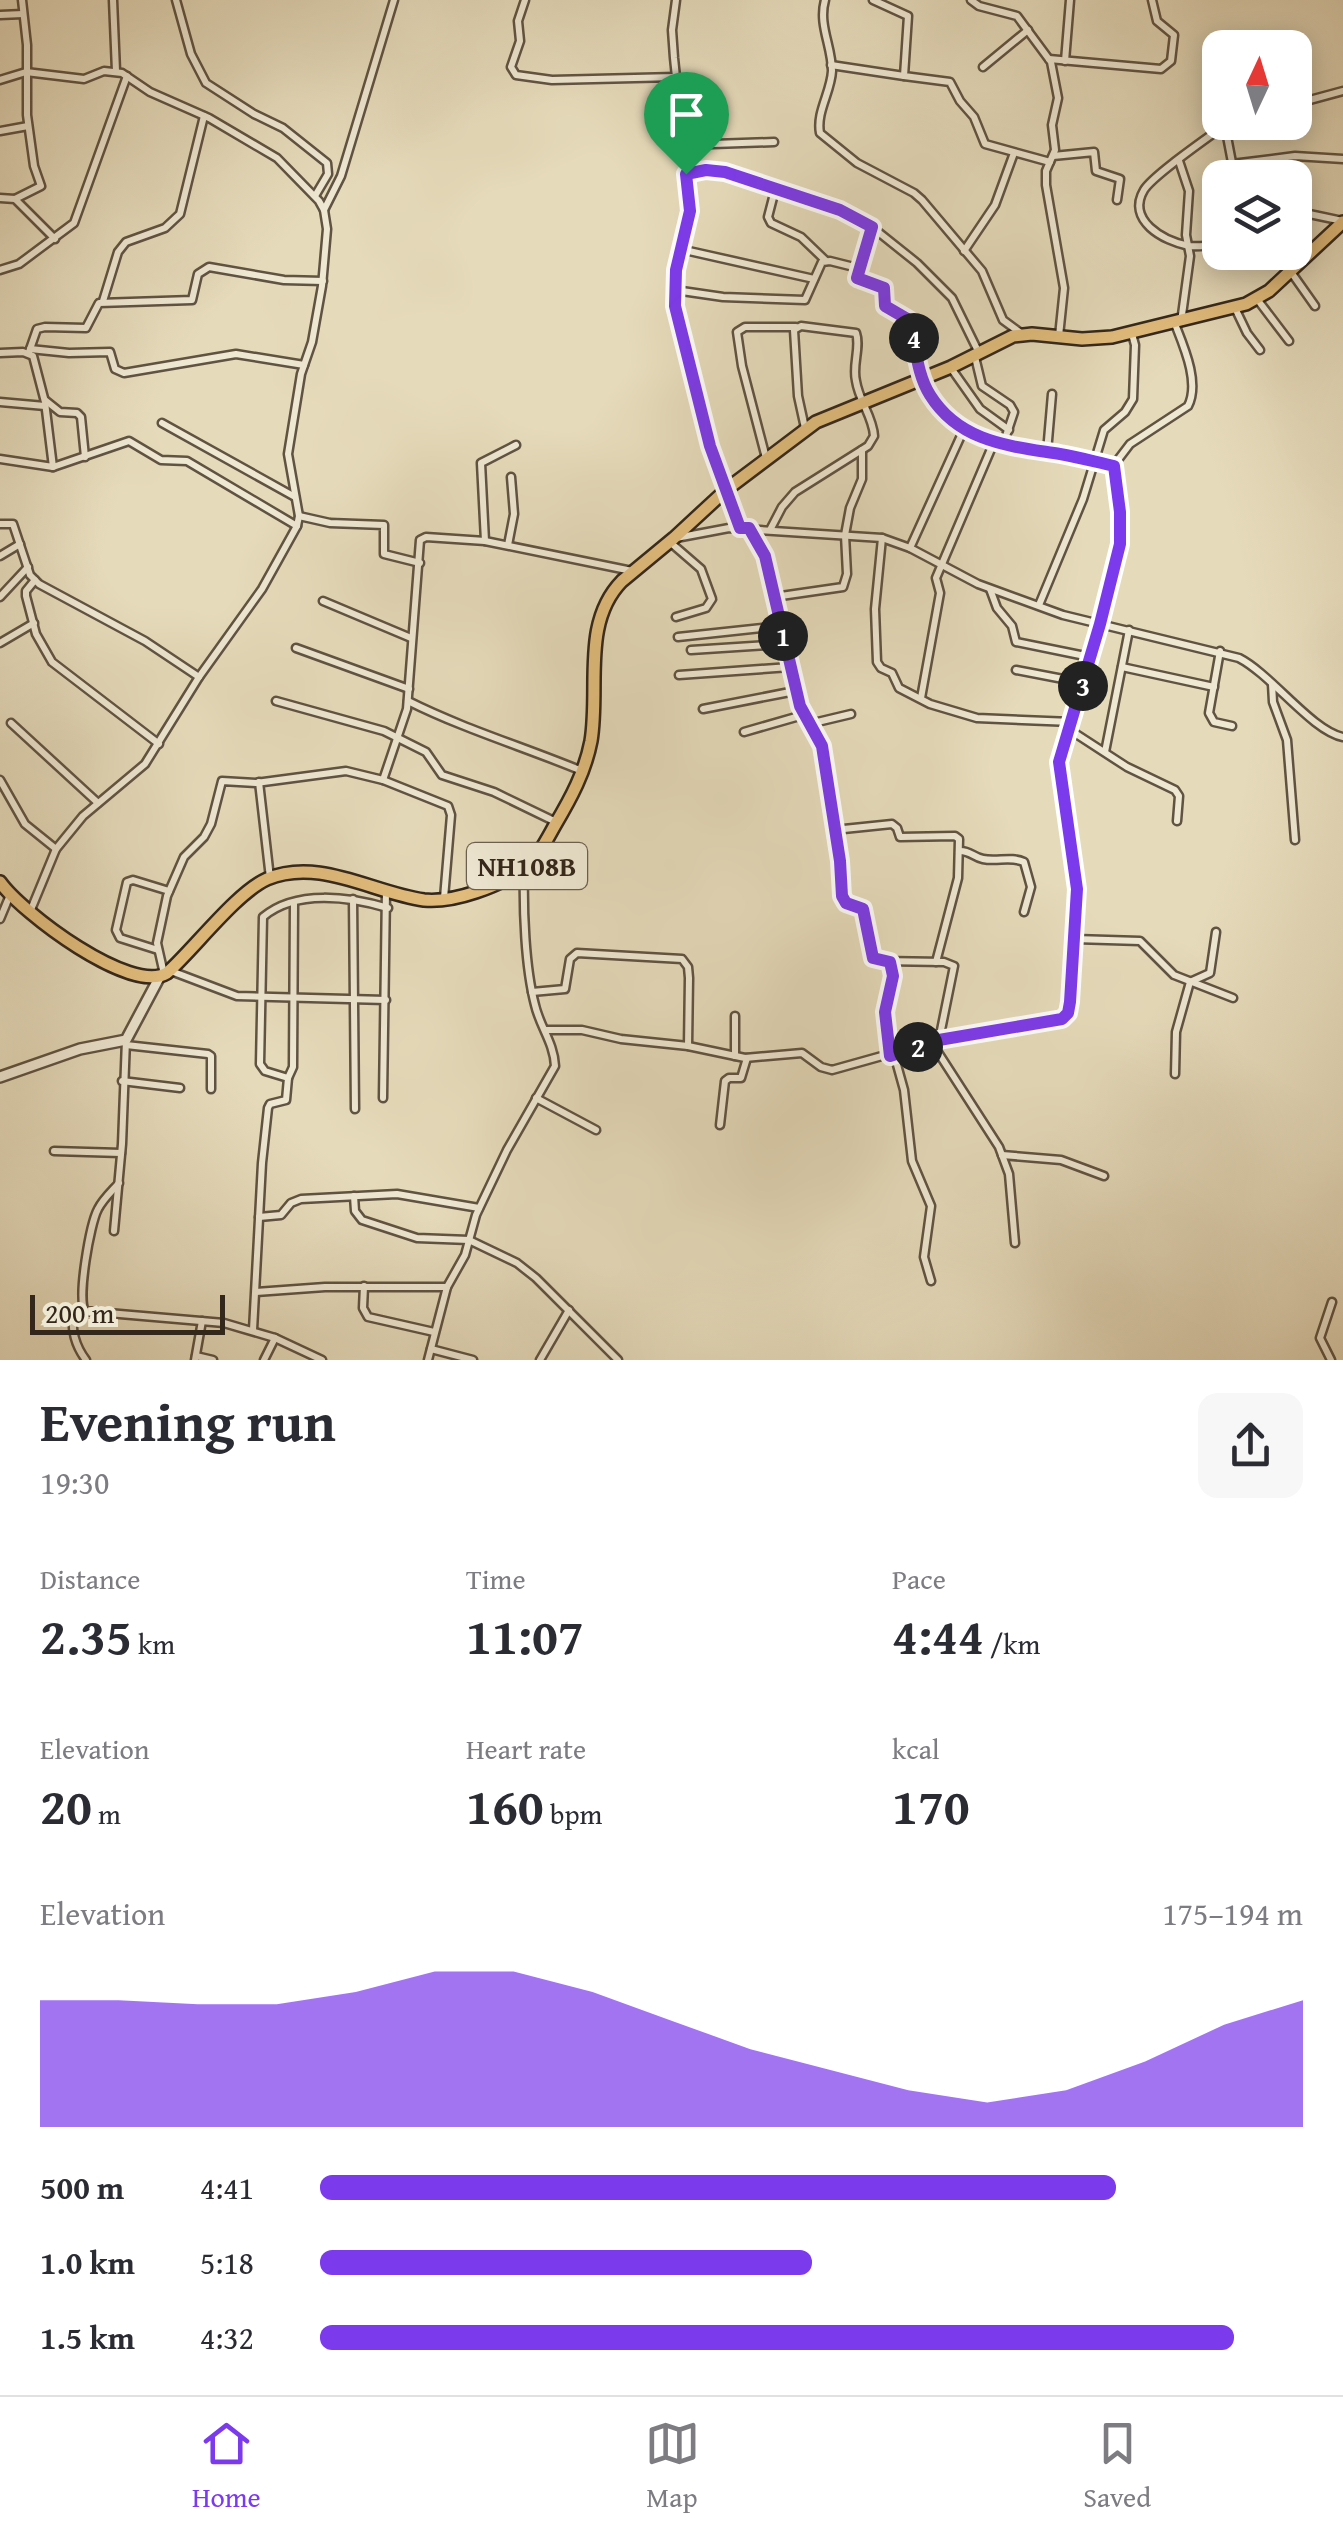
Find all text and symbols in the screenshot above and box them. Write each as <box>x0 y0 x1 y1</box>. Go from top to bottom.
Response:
north arrow <box>1202 30 1312 140</box>
map controls <box>1202 30 1312 270</box>
pin <box>644 72 729 175</box>
icon: arrive <box>659 87 714 142</box>
button: layers <box>1202 160 1312 270</box>
pin: 4 <box>889 313 939 363</box>
text: 4 <box>907 317 921 358</box>
pin: 1 <box>758 611 808 661</box>
text: 1 <box>776 615 790 656</box>
pin: 3 <box>1058 661 1108 711</box>
text: 3 <box>1076 665 1090 706</box>
road number: NH108B <box>467 843 587 889</box>
pin: 2 <box>893 1022 943 1072</box>
text: 2 <box>911 1026 925 1067</box>
scale bar <box>30 1290 225 1334</box>
text: 200 m <box>45 1292 114 1333</box>
text: Evening run <box>40 1381 336 1461</box>
button: share <box>1198 1393 1303 1498</box>
text: 19:30 <box>40 1459 109 1506</box>
text: Distance <box>40 1558 140 1599</box>
text: Time <box>466 1558 526 1599</box>
text: Pace <box>892 1558 946 1599</box>
text: 2.35 <box>40 1599 132 1672</box>
text: 11:07 <box>466 1599 584 1672</box>
text: 4:44 <box>892 1599 984 1672</box>
text: km <box>132 1623 175 1664</box>
text: /km <box>984 1623 1040 1664</box>
text: Elevation <box>40 1728 150 1769</box>
text: Heart rate <box>466 1728 586 1769</box>
text: kcal <box>892 1728 940 1769</box>
text: 20 <box>40 1769 92 1842</box>
text: 160 <box>466 1769 544 1842</box>
text: 170 <box>892 1769 970 1842</box>
text: m <box>92 1793 121 1834</box>
text: bpm <box>544 1793 602 1834</box>
text: Elevation <box>40 1890 165 1937</box>
text: 175–194 m <box>1162 1890 1303 1937</box>
text: 500 m <box>40 2164 124 2211</box>
text: 4:41 <box>200 2164 254 2211</box>
text: 1.0 km <box>40 2239 135 2286</box>
text: 5:18 <box>200 2239 254 2286</box>
text: 1.5 km <box>40 2314 135 2361</box>
text: 4:32 <box>200 2314 254 2361</box>
tab: Home <box>192 2416 261 2517</box>
tab: Map <box>645 2416 700 2517</box>
tab: Saved <box>1083 2416 1151 2517</box>

